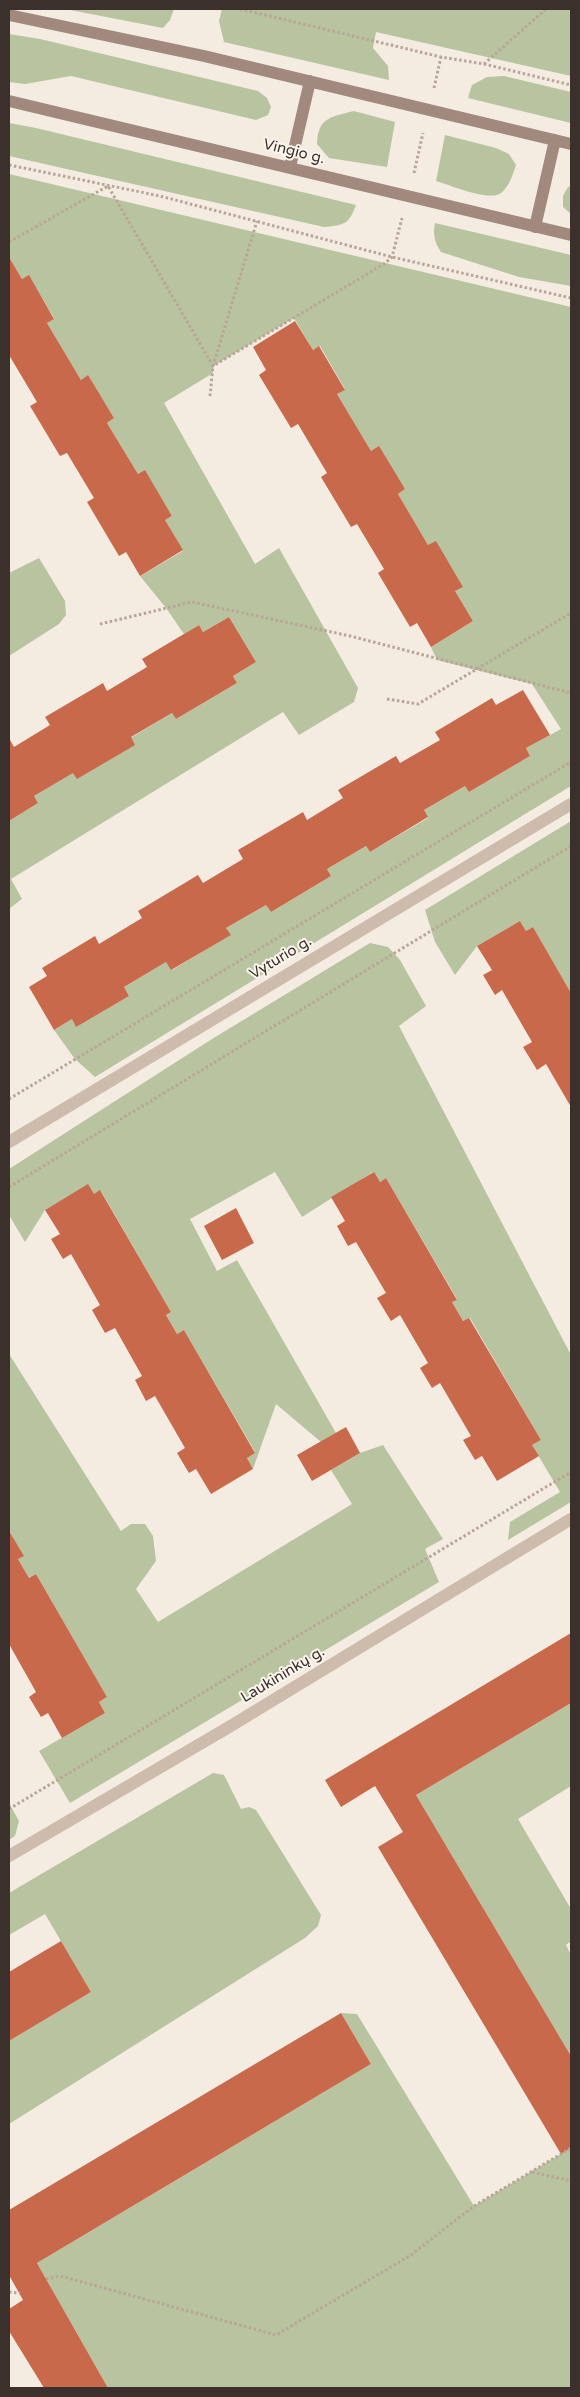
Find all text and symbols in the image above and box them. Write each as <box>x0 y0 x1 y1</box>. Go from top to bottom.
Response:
street label: Vingio g. <box>261 136 327 168</box>
street label: Vyturio g. <box>247 932 315 984</box>
street label: Laukininkų g. <box>238 1643 328 1707</box>

